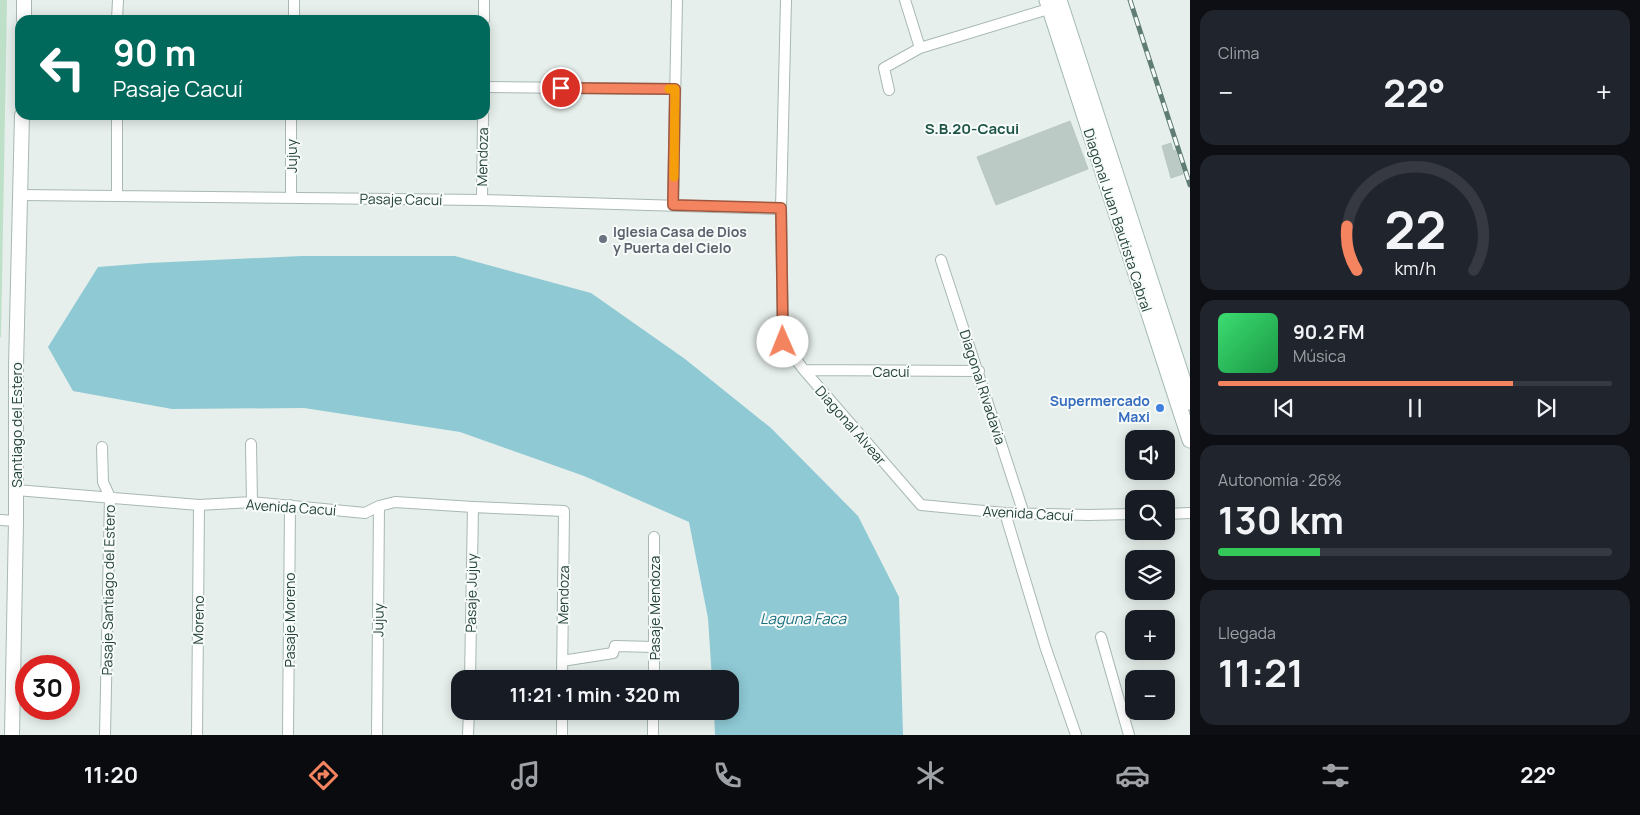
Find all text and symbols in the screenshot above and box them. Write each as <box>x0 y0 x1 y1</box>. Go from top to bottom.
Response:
text: 90 m <box>113 29 196 77</box>
icon: left <box>30 35 95 100</box>
text: Clima <box>1218 42 1259 64</box>
text: 22° <box>1383 66 1446 118</box>
pin <box>540 67 582 109</box>
text: − <box>1218 73 1233 111</box>
text: + <box>1596 73 1612 111</box>
text: Pasaje Cacuí <box>113 74 243 104</box>
icon: arrive <box>547 74 575 102</box>
district label: S.B.20-Cacui <box>925 118 1019 139</box>
street label: Diagonal Juan Bautista Cabral <box>1079 126 1157 314</box>
street label: Mendoza <box>472 127 492 187</box>
street label: Jujuy <box>282 138 301 173</box>
street label: Pasaje Cacuí <box>360 189 442 209</box>
text: 22 <box>1384 194 1446 265</box>
place label: Iglesia Casa de Dios y Puerta del Cielo <box>613 222 747 257</box>
marker: Iglesia Casa de Dios y Puerta del Cielo <box>597 233 609 245</box>
text: km/h <box>1394 256 1436 280</box>
position arrow <box>756 315 808 367</box>
text: 90.2 FM <box>1293 319 1364 345</box>
street label: Diagonal Rivadavia <box>955 327 1011 447</box>
text: Música <box>1293 345 1346 367</box>
street label: Santiago del Estero <box>7 362 26 488</box>
street label: Cacuí <box>872 362 910 381</box>
street label: Diagonal Alvear <box>811 381 891 469</box>
place label: Supermercado Maxi <box>1050 391 1150 426</box>
icon: previous <box>1270 394 1298 422</box>
icon: pause <box>1401 394 1429 422</box>
icon: next <box>1532 394 1560 422</box>
marker: Supermercado Maxi <box>1154 402 1166 414</box>
map controls <box>1125 430 1175 720</box>
button: sound <box>1125 430 1175 480</box>
text: Autonomía · 26% <box>1218 469 1342 491</box>
button: search <box>1125 490 1175 540</box>
text: 130 km <box>1218 493 1344 545</box>
street label: Avenida Cacuí <box>245 494 337 520</box>
street label: Avenida Cacuí <box>982 501 1074 525</box>
street label: Pasaje Santiago del Estero <box>97 504 119 676</box>
button: layers <box>1125 550 1175 600</box>
street label: Pasaje Jujuy <box>461 552 481 633</box>
street label: Pasaje Mendoza <box>645 556 664 660</box>
street label: Mendoza <box>553 565 573 625</box>
street label: Pasaje Moreno <box>280 572 299 668</box>
street label: Moreno <box>188 595 208 645</box>
street label: Jujuy <box>368 602 388 637</box>
water label: Laguna Faca <box>760 608 847 629</box>
button: + <box>1125 610 1175 660</box>
text: Llegada <box>1218 622 1276 644</box>
text: 11:21 <box>1218 646 1304 698</box>
speed limit sign: 30 <box>15 655 80 720</box>
button: − <box>1125 670 1175 720</box>
text: 11:21 · 1 min · 320 m <box>510 682 680 708</box>
icon: directions <box>306 758 341 793</box>
icon: music <box>508 758 543 793</box>
icon: phone <box>710 758 745 793</box>
icon: climate <box>913 758 948 793</box>
icon: car <box>1115 758 1150 793</box>
icon: filters <box>1318 758 1353 793</box>
text: 11:20 <box>84 760 138 790</box>
text: 22° <box>1520 760 1556 790</box>

